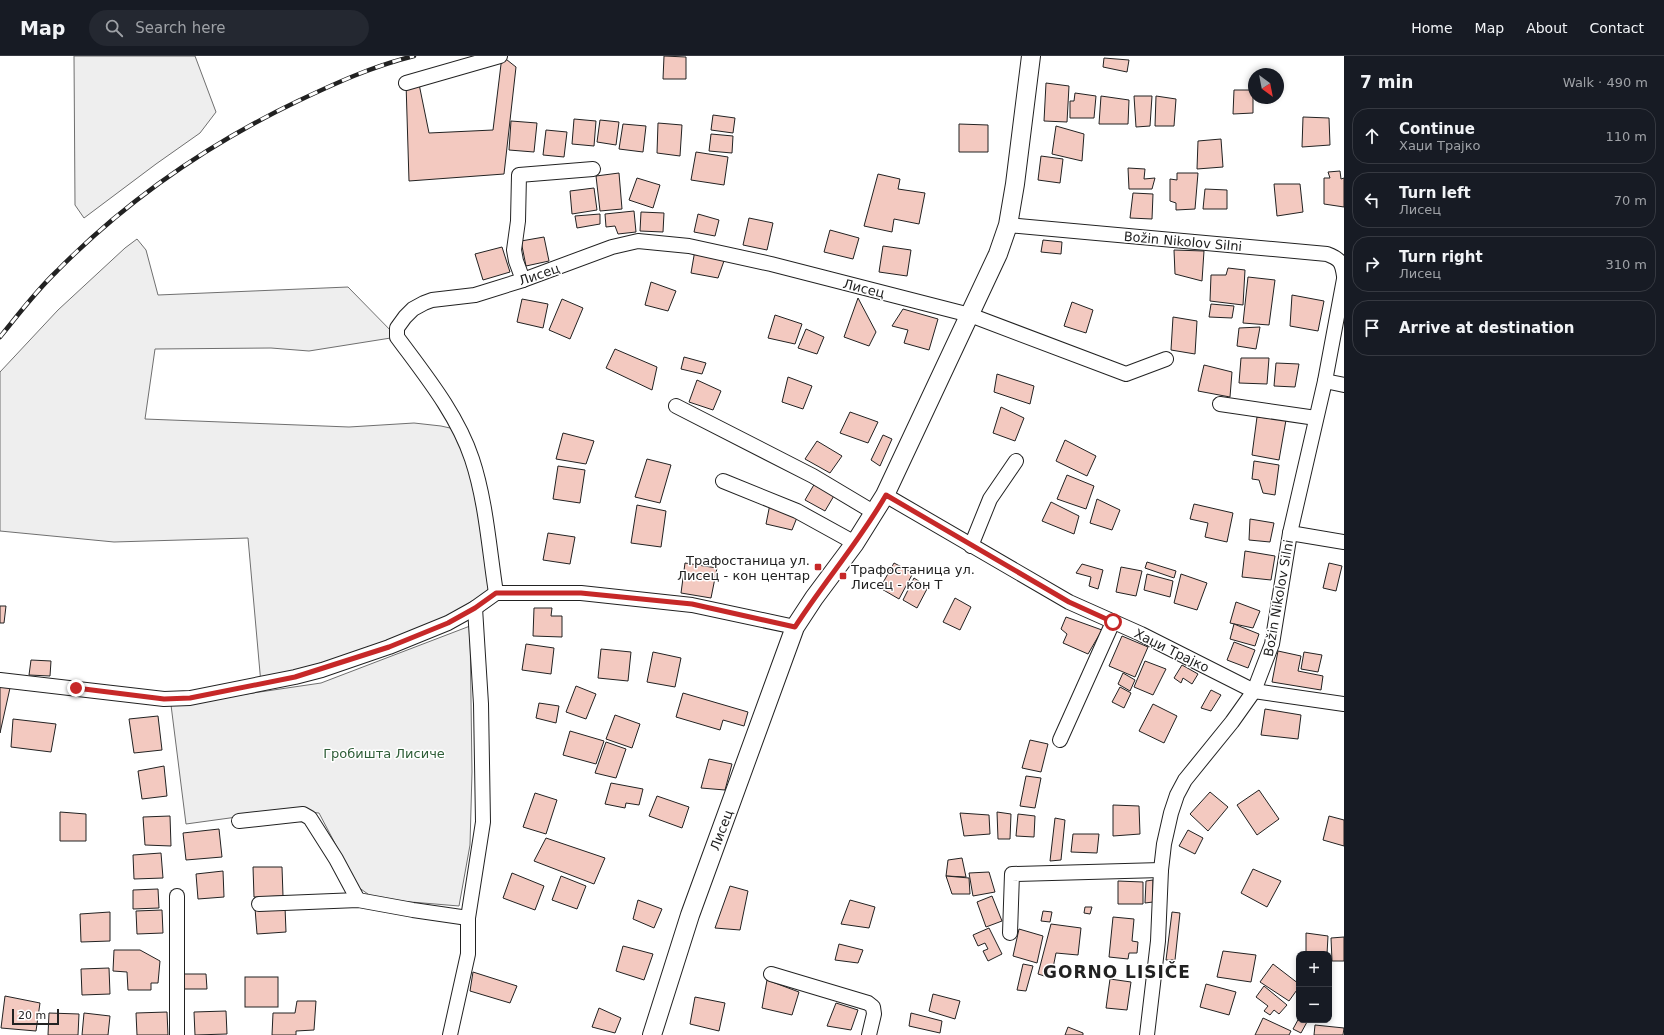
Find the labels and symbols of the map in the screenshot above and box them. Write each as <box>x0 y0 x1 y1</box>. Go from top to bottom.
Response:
north arrow <box>1248 68 1284 104</box>
street label: Božin Nikolov Silni <box>1123 229 1243 254</box>
street label: Лисец <box>517 260 562 288</box>
street label: Лисец <box>842 276 886 301</box>
street label: Božin Nikolov Silni <box>1261 538 1296 658</box>
place label: Трафостаница ул. Лисец - кон центар <box>677 553 810 583</box>
marker: Трафостаница ул. Лисец - кон центар <box>813 562 823 572</box>
place label: Трафостаница ул. Лисец - кон Т <box>850 562 975 592</box>
marker: Трафостаница ул. Лисец - кон Т <box>838 571 848 581</box>
route start <box>1104 613 1122 631</box>
street label: Хаџи Трајко <box>1132 626 1212 675</box>
route end <box>67 679 85 697</box>
park label: Гробишта Лисиче <box>323 746 445 761</box>
street label: Лисец <box>707 808 736 853</box>
district label: GORNO LISIČE <box>1043 961 1191 982</box>
scale bar <box>12 1007 59 1026</box>

